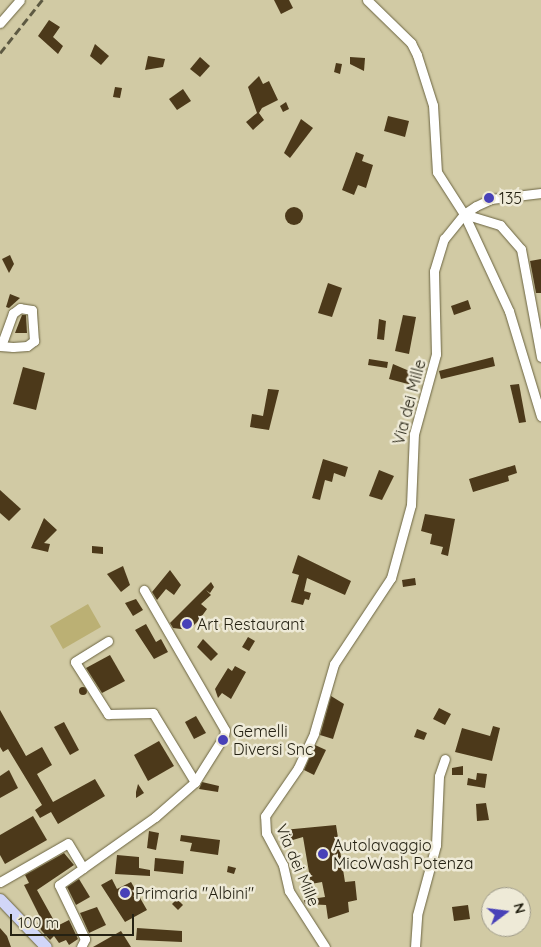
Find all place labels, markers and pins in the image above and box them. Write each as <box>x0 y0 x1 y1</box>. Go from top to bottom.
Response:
place label: 135 <box>499 188 522 208</box>
marker: 135 <box>483 192 495 204</box>
place label: Art Restaurant <box>197 614 305 634</box>
marker: Art Restaurant <box>181 618 193 630</box>
place label: Gemelli Diversi Snc <box>233 721 313 759</box>
marker: Gemelli Diversi Snc <box>217 734 229 746</box>
place label: Autolavaggio MicoWash Potenza <box>333 835 473 873</box>
marker: Autolavaggio MicoWash Potenza <box>317 848 329 860</box>
place label: Primaria "Albini" <box>135 883 254 903</box>
marker: Primaria "Albini" <box>119 887 131 899</box>

